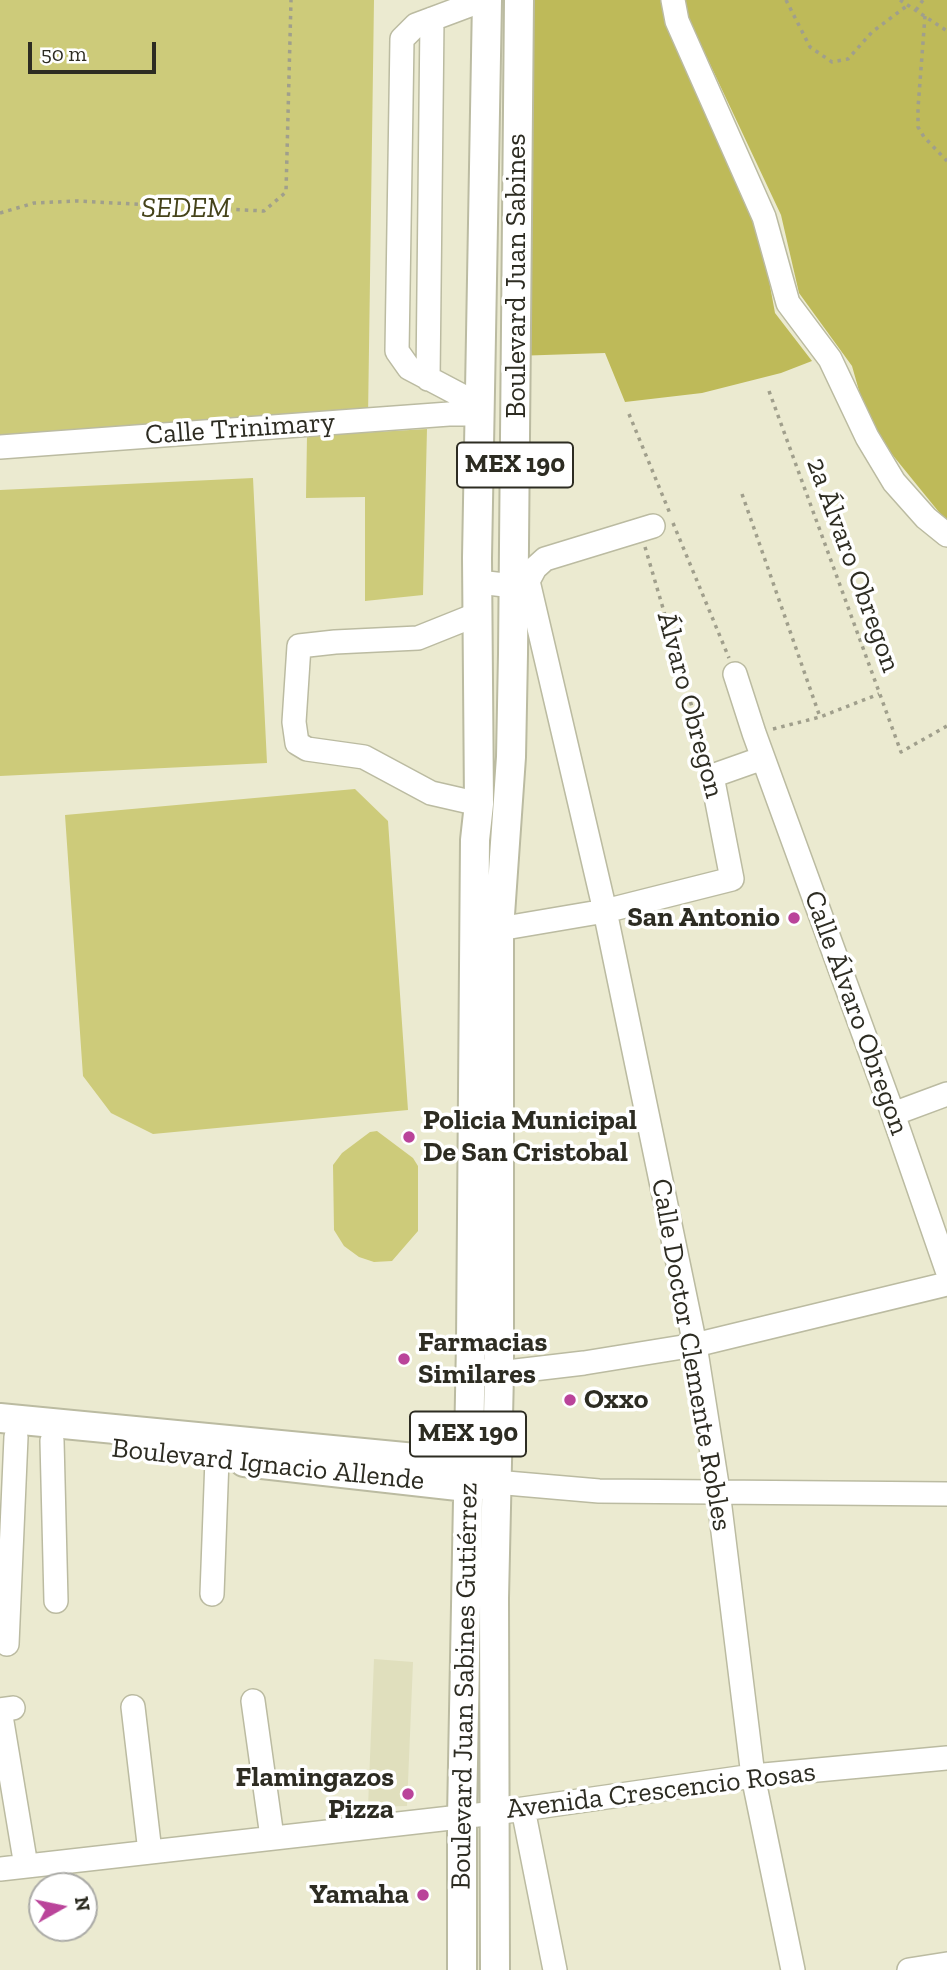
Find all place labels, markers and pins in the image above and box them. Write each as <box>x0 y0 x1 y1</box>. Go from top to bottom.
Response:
place label: San Antonio <box>627 901 780 935</box>
marker: San Antonio <box>786 910 802 926</box>
place label: Policia Municipal De San Cristobal <box>423 1104 637 1170</box>
marker: Policia Municipal De San Cristobal <box>401 1129 417 1145</box>
place label: Farmacias Similares <box>418 1326 547 1392</box>
marker: Farmacias Similares <box>396 1351 412 1367</box>
place label: Oxxo <box>584 1383 648 1417</box>
marker: Oxxo <box>562 1392 578 1408</box>
place label: Flamingazos Pizza <box>236 1761 394 1827</box>
marker: Flamingazos Pizza <box>400 1786 416 1802</box>
place label: Yamaha <box>309 1878 409 1912</box>
marker: Yamaha <box>415 1887 431 1903</box>

